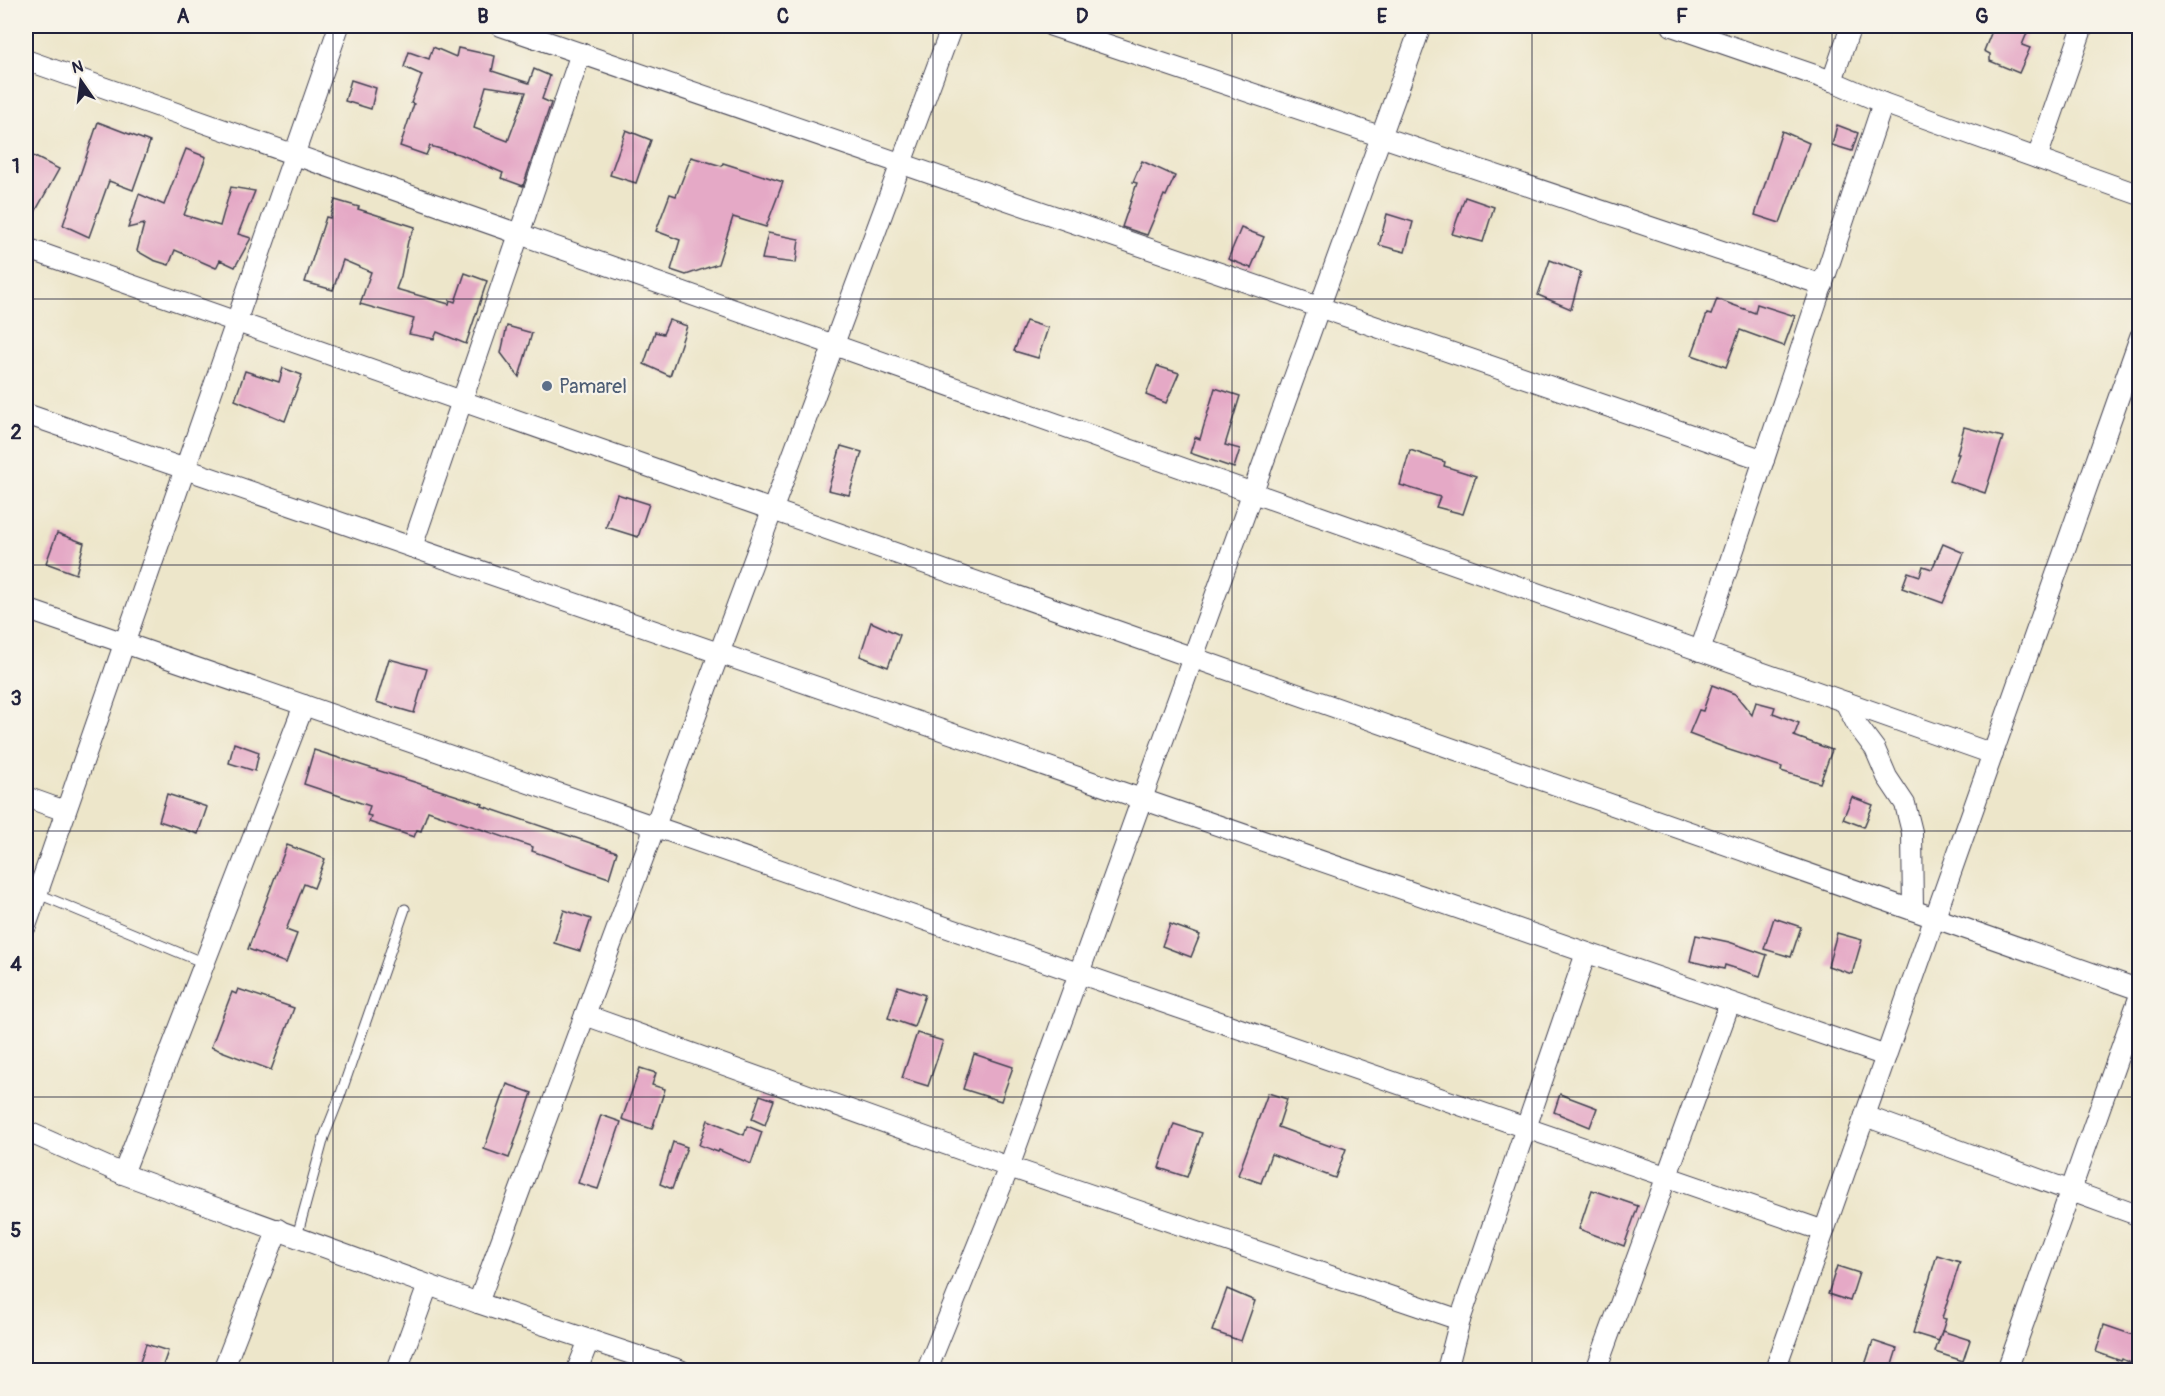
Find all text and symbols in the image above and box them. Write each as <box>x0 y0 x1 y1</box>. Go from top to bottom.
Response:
text: A <box>177 4 190 29</box>
text: B <box>477 4 489 29</box>
text: C <box>777 4 789 29</box>
text: D <box>1076 4 1089 29</box>
text: E <box>1377 4 1388 29</box>
text: F <box>1676 4 1688 29</box>
text: G <box>1975 4 1989 29</box>
north arrow <box>51 51 111 111</box>
text: N <box>70 56 85 78</box>
text: 1 <box>12 154 20 179</box>
place label: Pamarel <box>559 374 627 399</box>
marker: Pamarel <box>540 379 554 393</box>
text: 2 <box>10 420 22 445</box>
text: 3 <box>10 686 22 711</box>
text: 4 <box>10 952 22 977</box>
text: 5 <box>11 1218 22 1243</box>

